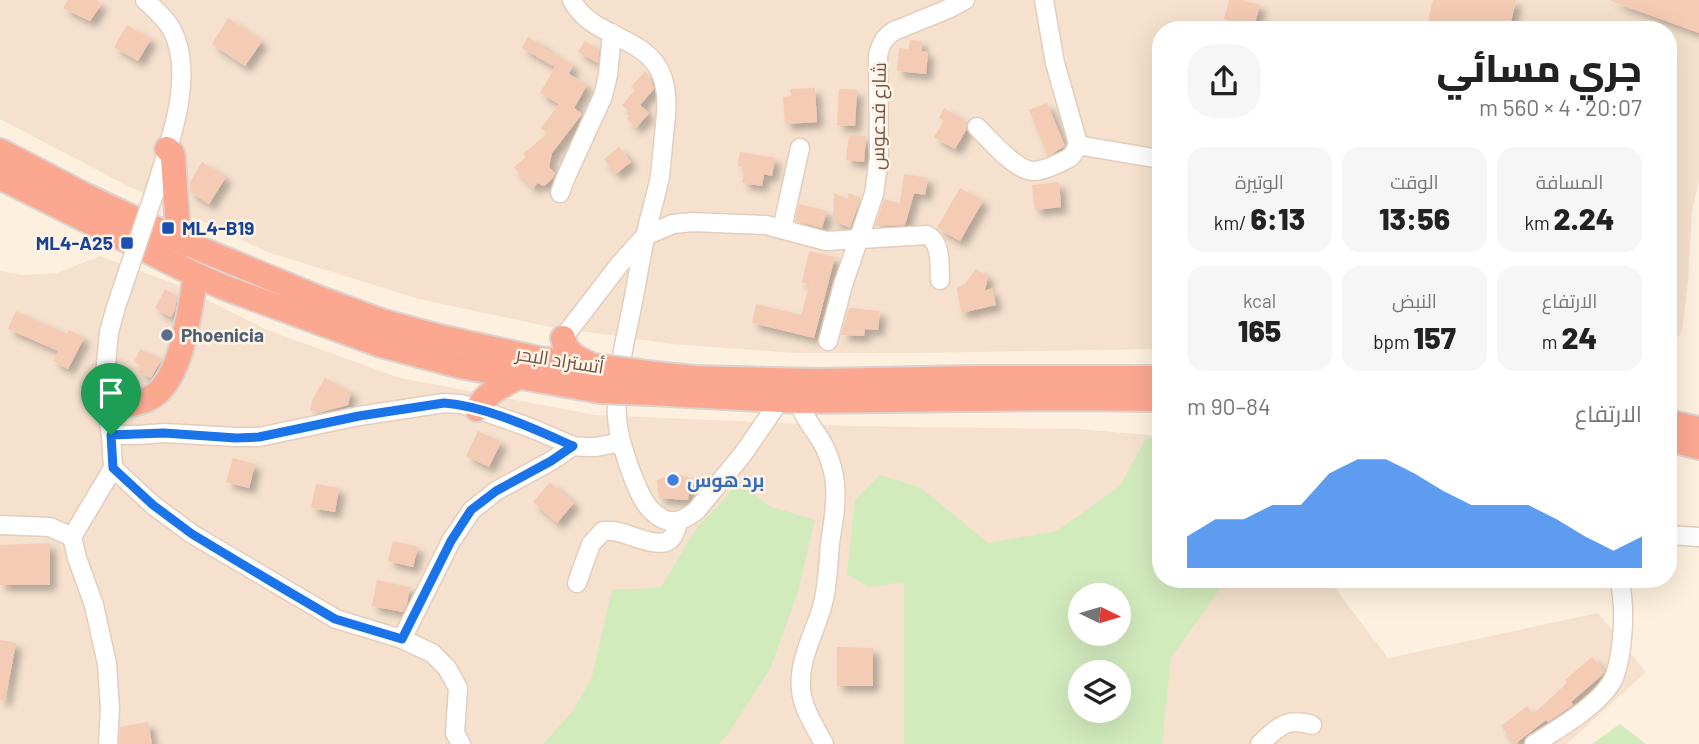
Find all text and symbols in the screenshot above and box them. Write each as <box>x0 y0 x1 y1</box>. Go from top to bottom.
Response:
button: share <box>1187 44 1261 118</box>
text: جري مسائي <box>1437 44 1642 90</box>
street label: شارع فدعوس <box>865 62 893 170</box>
text: 20:07 · 4 × 560 m <box>1479 93 1642 121</box>
text: الوتيرة <box>1235 170 1284 193</box>
text: الوقت <box>1390 170 1439 193</box>
text: المسافة <box>1536 170 1603 193</box>
text: 6:13 <box>1251 200 1305 236</box>
text: 13:56 <box>1379 200 1450 236</box>
text: 2.24 <box>1554 200 1614 236</box>
text: /km <box>1214 211 1251 234</box>
text: km <box>1525 211 1554 234</box>
place label: ML4-B19 <box>182 216 254 239</box>
marker: ML4-B19 <box>160 220 176 236</box>
place label: ML4-A25 <box>36 231 113 254</box>
marker: ML4-A25 <box>119 235 135 251</box>
text: kcal <box>1243 289 1276 312</box>
text: النبض <box>1392 289 1437 312</box>
text: الارتفاع <box>1542 289 1597 312</box>
text: 165 <box>1238 312 1281 348</box>
text: 157 <box>1414 319 1456 355</box>
text: 24 <box>1561 319 1597 355</box>
place label: Phoenicia <box>181 323 264 346</box>
marker: Phoenicia <box>159 327 175 343</box>
text: bpm <box>1373 330 1414 353</box>
text: m <box>1542 330 1561 353</box>
street label: أتستراد البحر <box>513 341 606 379</box>
pin <box>81 363 141 435</box>
icon: arrive <box>92 374 130 412</box>
text: 84–90 m <box>1187 392 1271 420</box>
text: الارتفاع <box>1575 399 1642 427</box>
place label: برد هوس <box>687 468 764 492</box>
marker: برد هوس <box>665 472 681 488</box>
north arrow <box>1068 583 1130 646</box>
map controls <box>1068 583 1131 723</box>
button: layers <box>1068 660 1131 723</box>

